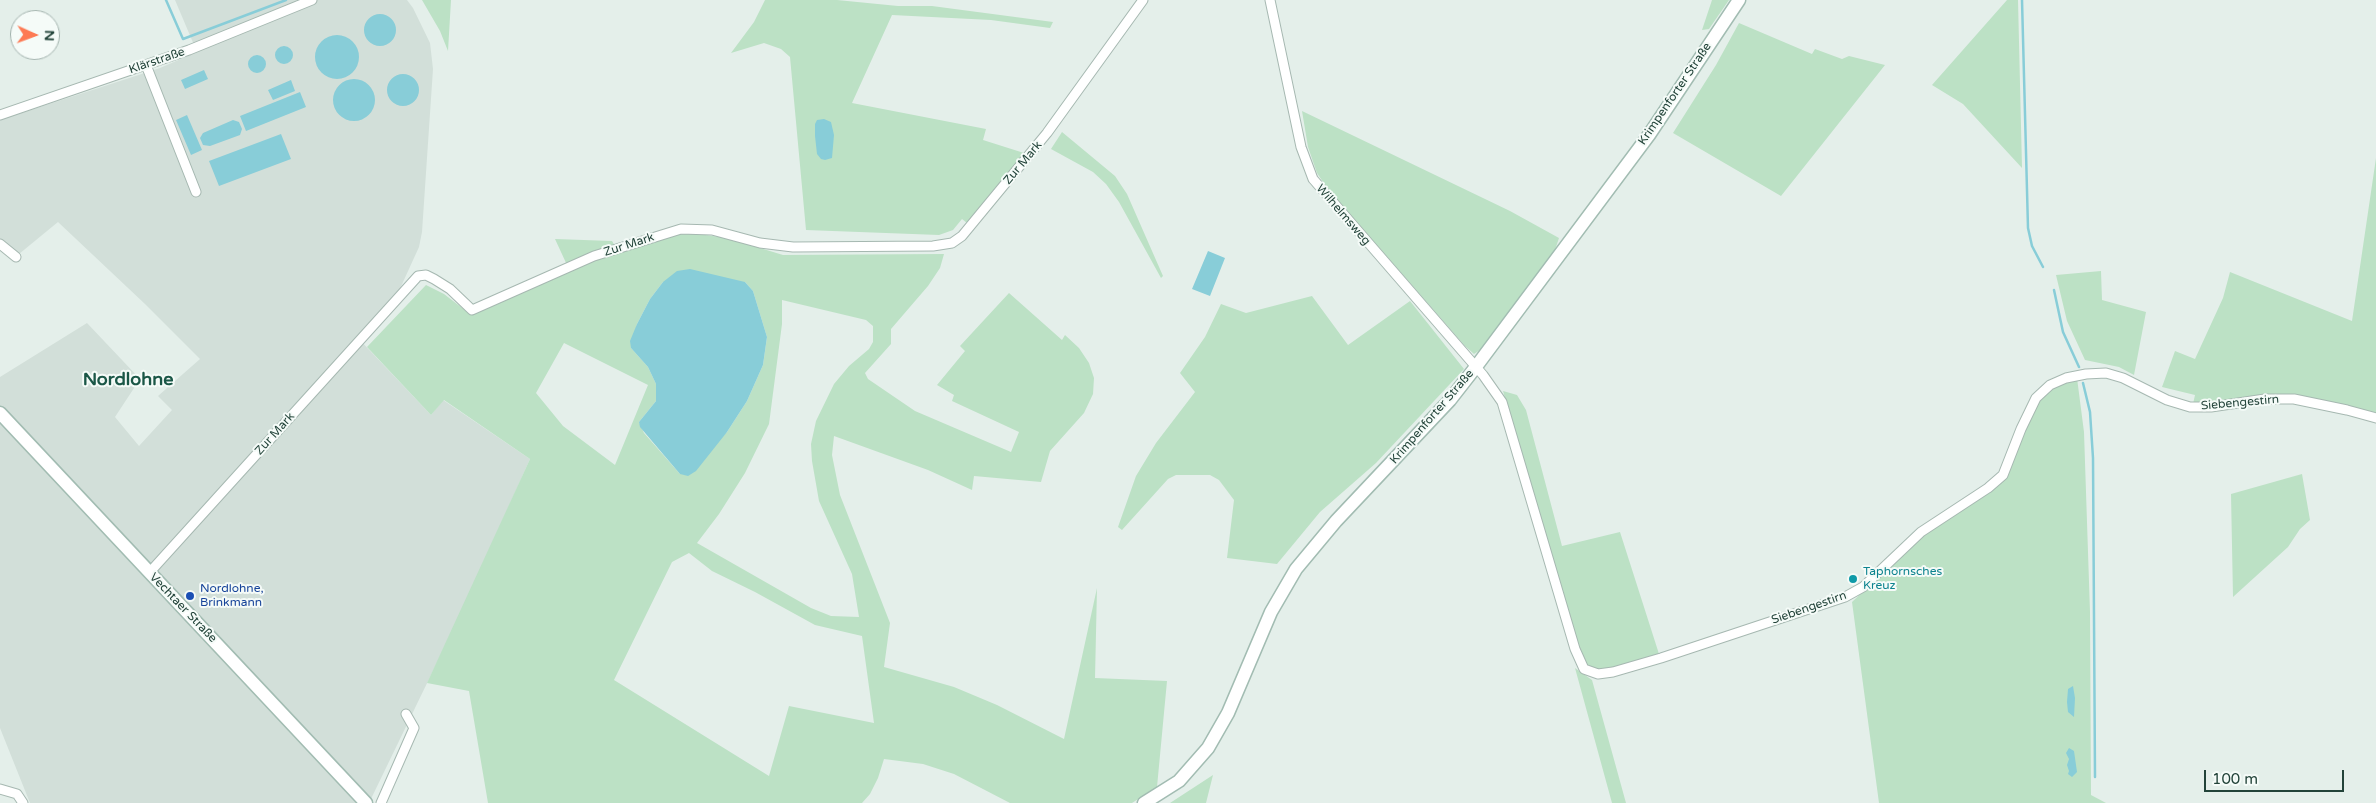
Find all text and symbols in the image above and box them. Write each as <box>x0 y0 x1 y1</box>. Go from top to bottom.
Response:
north arrow <box>10 10 60 60</box>
text: N <box>41 30 58 41</box>
street label: Krimpenforter Straße <box>1635 40 1715 148</box>
street label: Klärstraße <box>127 45 187 77</box>
street label: Zur Mark <box>1001 138 1045 188</box>
street label: Wilhelmsweg <box>1313 182 1373 248</box>
street label: Zur Mark <box>602 230 656 260</box>
street label: Krimpenforter Straße <box>1387 367 1477 467</box>
district label: Nordlohne <box>83 369 173 391</box>
street label: Siebengestirn <box>2200 392 2280 414</box>
street label: Zur Mark <box>252 410 298 458</box>
place label: Taphornsches Kreuz <box>1863 565 1942 593</box>
street label: Vechtaer Straße <box>146 570 220 646</box>
marker: Taphornsches Kreuz <box>1847 573 1859 585</box>
place label: Nordlohne, Brinkmann <box>200 582 264 610</box>
street label: Siebengestirn <box>1770 588 1848 628</box>
marker: Nordlohne, Brinkmann <box>184 590 196 602</box>
scale bar <box>2206 760 2346 792</box>
text: 100 m <box>2212 770 2258 788</box>

